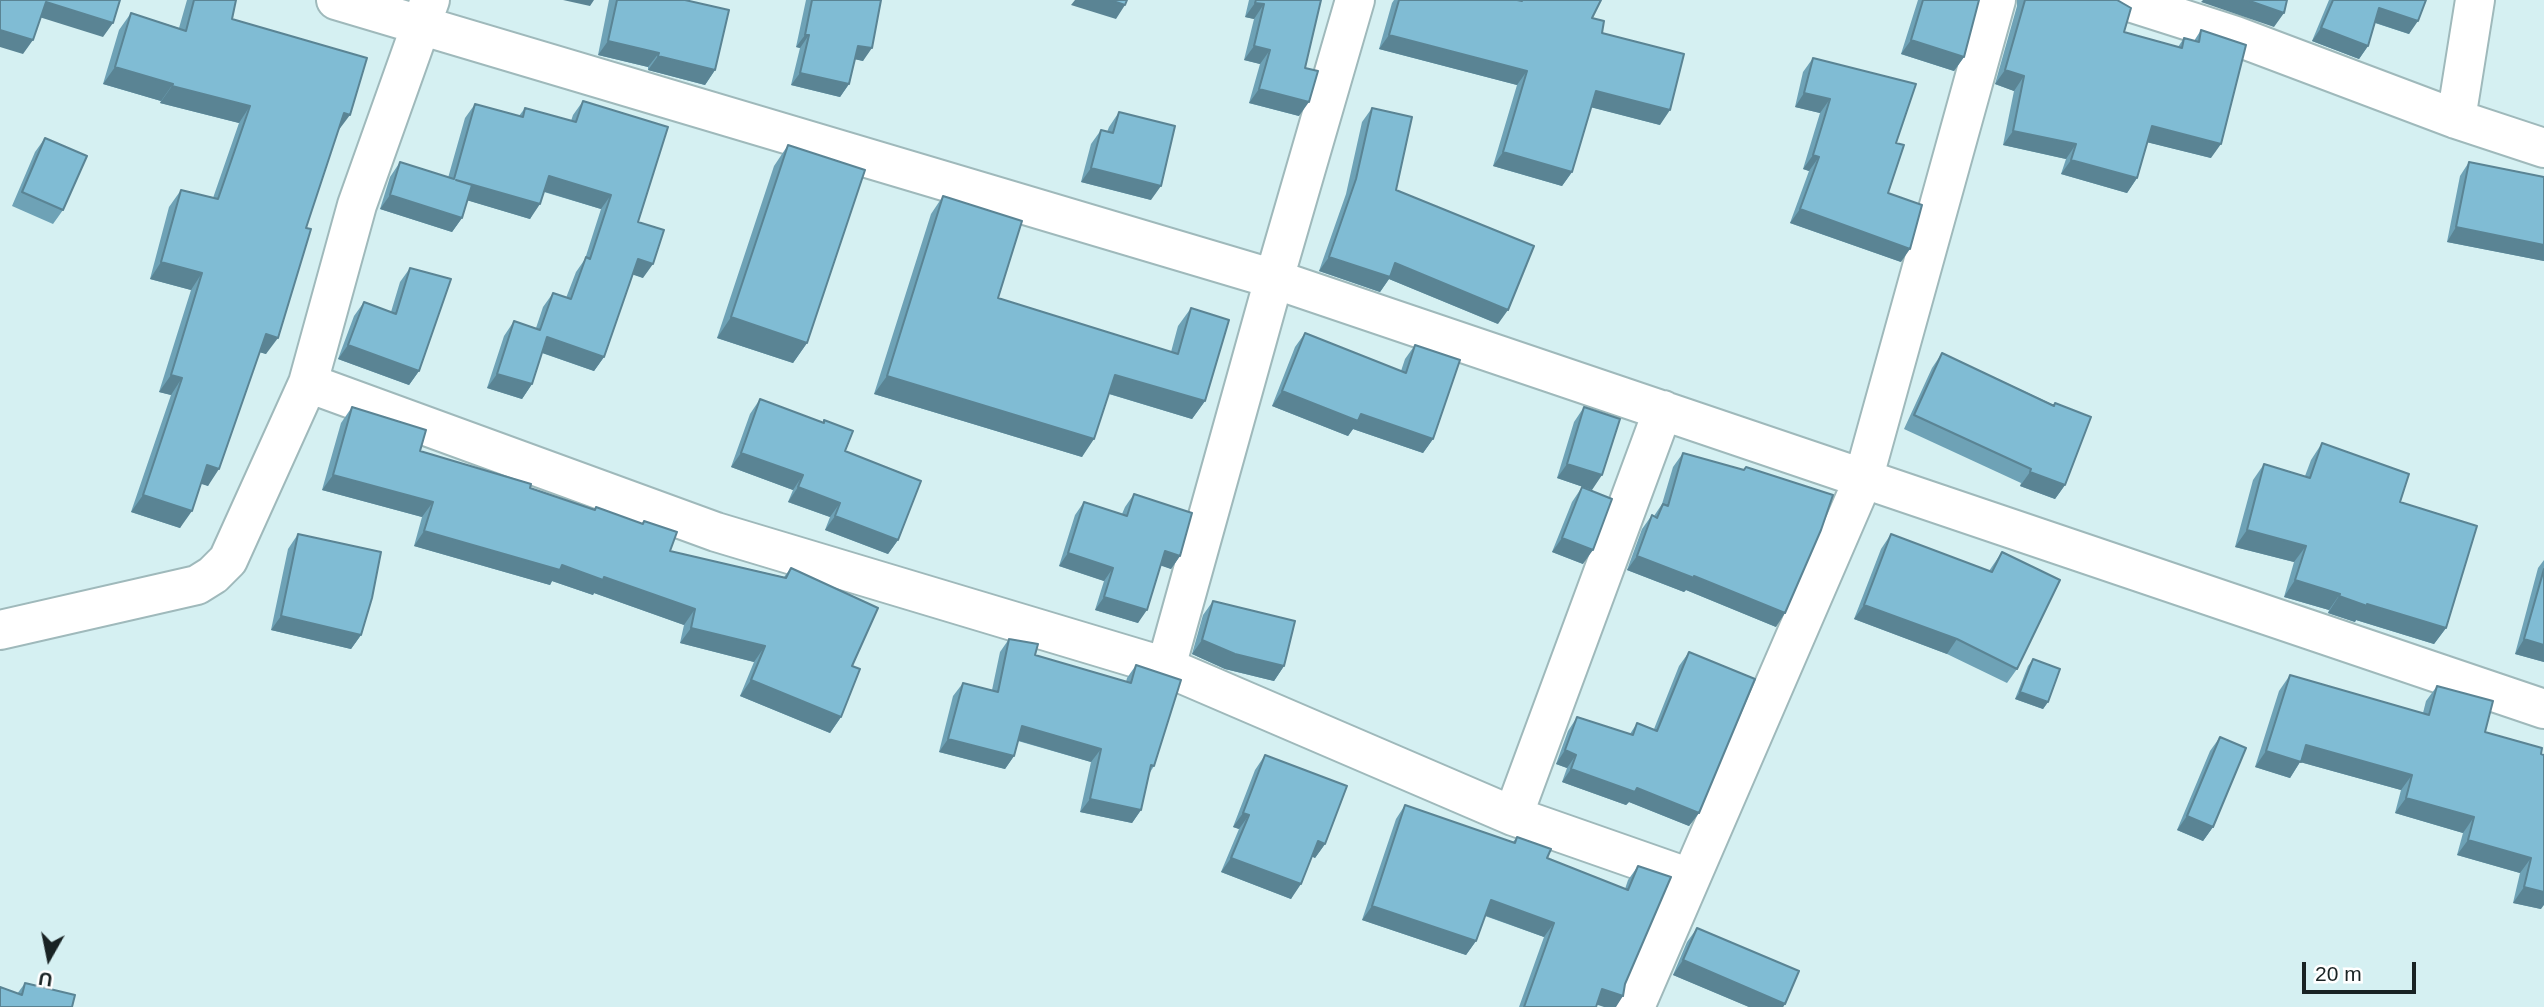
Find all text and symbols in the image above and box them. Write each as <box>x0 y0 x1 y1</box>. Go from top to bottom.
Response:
north arrow <box>14 923 84 993</box>
scale bar <box>2306 948 2420 992</box>
text: 20 m <box>2315 962 2362 985</box>
text: U <box>37 968 54 991</box>

